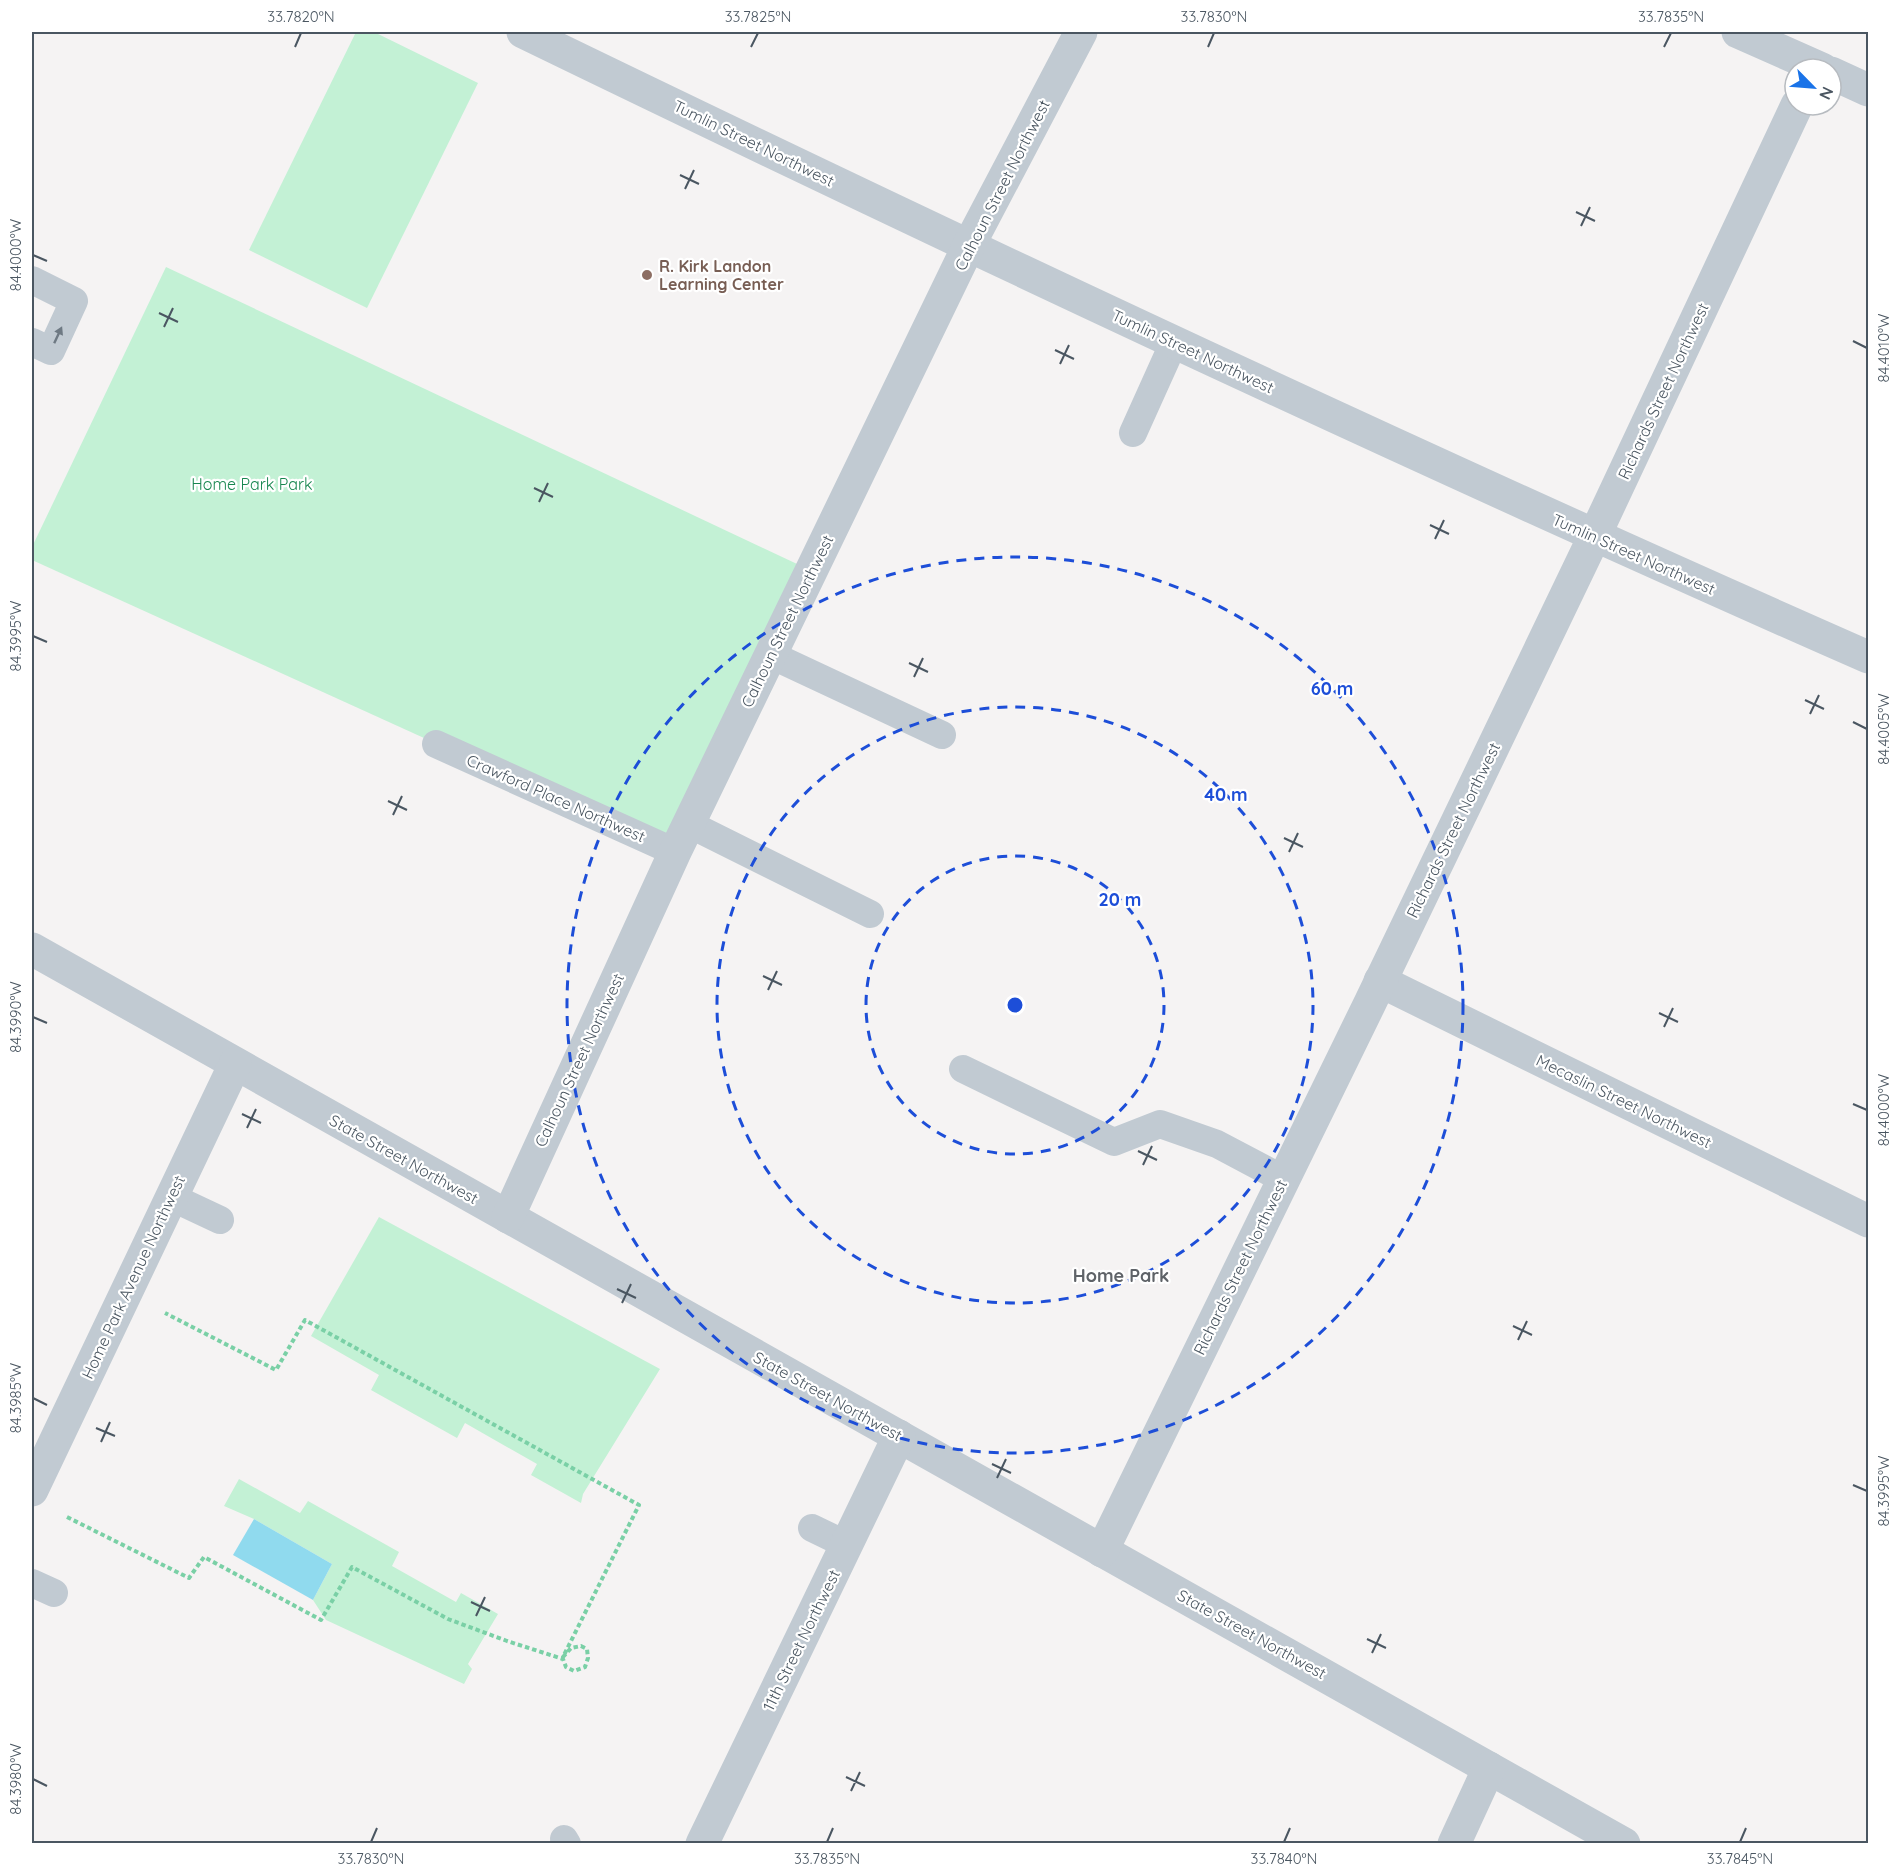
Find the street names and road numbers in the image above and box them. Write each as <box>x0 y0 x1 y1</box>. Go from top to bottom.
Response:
street label: Tumlin Street Northwest <box>670 95 838 191</box>
street label: Calhoun Street Northwest <box>950 96 1054 274</box>
street label: Richards Street Northwest <box>1613 299 1713 483</box>
street label: Tumlin Street Northwest <box>1109 305 1277 397</box>
street label: Tumlin Street Northwest <box>1549 509 1719 599</box>
street label: Calhoun Street Northwest <box>737 532 837 710</box>
street label: Richards Street Northwest <box>1402 739 1504 921</box>
street label: Crawford Place Northwest <box>464 750 648 846</box>
street label: Calhoun Street Northwest <box>530 970 628 1150</box>
street label: Mecaslin Street Northwest <box>1533 1050 1715 1152</box>
street label: State Street Northwest <box>326 1110 482 1208</box>
street label: Home Park Avenue Northwest <box>77 1172 189 1382</box>
street label: Richards Street Northwest <box>1189 1176 1291 1358</box>
street label: State Street Northwest <box>750 1347 906 1445</box>
street label: 11th Street Northwest <box>758 1566 844 1714</box>
street label: State Street Northwest <box>1174 1585 1330 1683</box>

